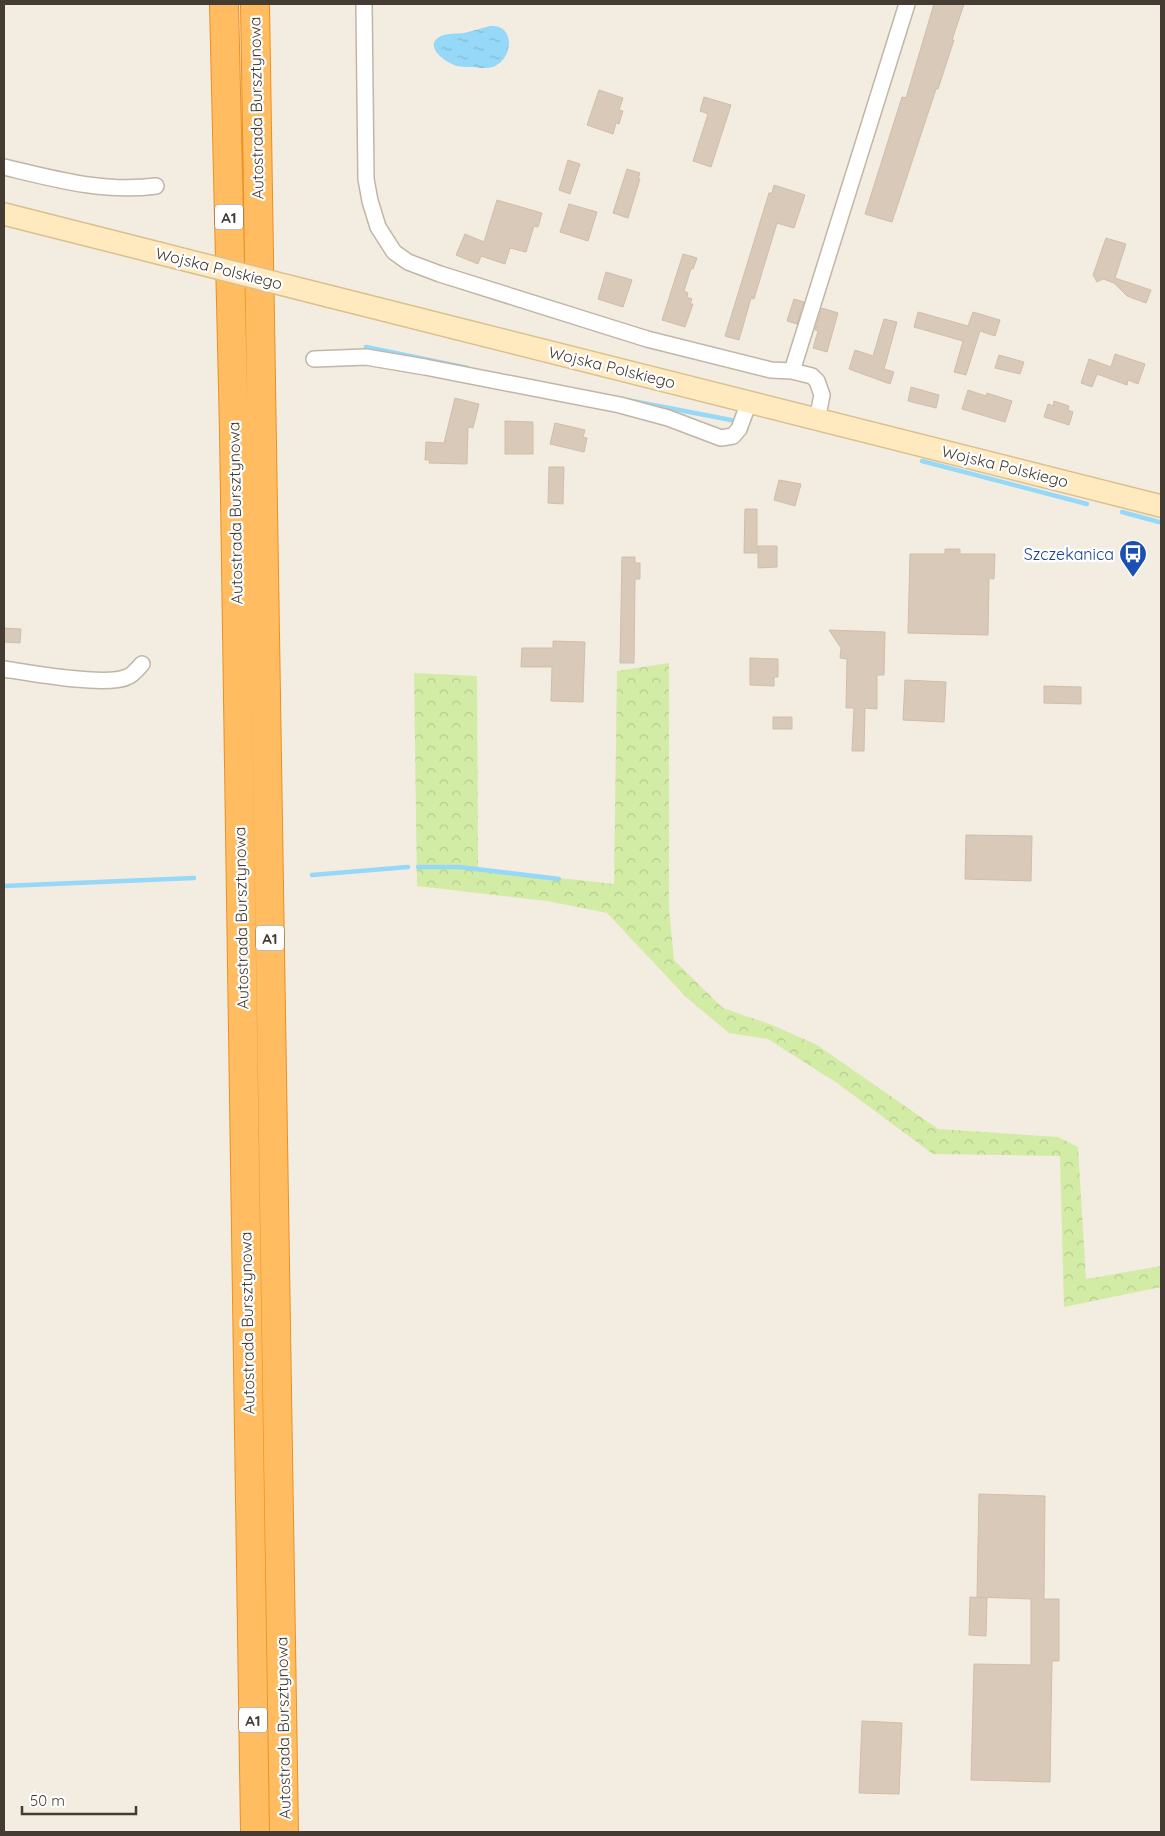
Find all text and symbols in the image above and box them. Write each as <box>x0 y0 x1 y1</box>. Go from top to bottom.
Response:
street label: Autostrada Bursztynowa <box>244 16 268 200</box>
road number: A1 <box>215 204 243 230</box>
street label: Wojska Polskiego <box>154 243 284 293</box>
street label: Wojska Polskiego <box>547 342 677 392</box>
street label: Autostrada Bursztynowa <box>223 421 247 605</box>
street label: Wojska Polskiego <box>940 441 1070 491</box>
bus stop icon: Szczekanica <box>1118 539 1148 578</box>
place label: Szczekanica <box>1024 544 1114 564</box>
street label: Autostrada Bursztynowa <box>229 826 253 1010</box>
road number: A1 <box>256 926 284 950</box>
street label: Autostrada Bursztynowa <box>235 1231 259 1415</box>
street label: Autostrada Bursztynowa <box>271 1636 295 1820</box>
road number: A1 <box>239 1708 267 1732</box>
scale bar <box>22 1784 136 1816</box>
text: 50 m <box>30 1791 65 1810</box>

